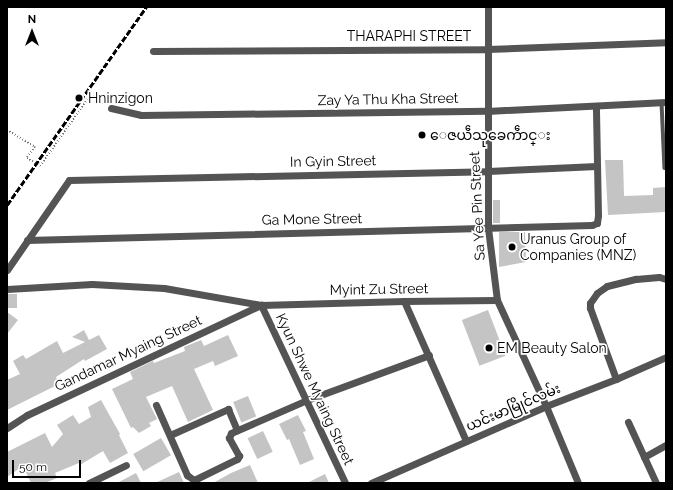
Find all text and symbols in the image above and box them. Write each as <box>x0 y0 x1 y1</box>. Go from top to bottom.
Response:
north arrow <box>12 12 52 52</box>
text: N <box>28 13 36 26</box>
street label: THARAPHI STREET <box>347 28 471 44</box>
street label: Zay Ya Thu Kha Street <box>317 89 459 109</box>
place label: Hninzigon <box>88 90 153 106</box>
marker: Hninzigon <box>73 92 85 104</box>
place label: ေဇယဵသုခေကဵာင္း <box>430 127 551 143</box>
marker: ေဇယဵသုခေကဵာင္း <box>417 130 427 140</box>
street label: Sa Yee Pin Street <box>466 151 488 261</box>
street label: In Gyin Street <box>290 152 376 170</box>
street label: Ga Mone Street <box>262 210 362 228</box>
place label: Uranus Group of Companies (MNZ) <box>520 231 636 264</box>
marker: Uranus Group of Companies (MNZ) <box>507 242 517 252</box>
street label: Myint Zu Street <box>330 280 428 298</box>
street label: Gandamar Myaing Street <box>52 311 204 395</box>
street label: Kyun Shwe Myaing Street <box>273 311 357 467</box>
place label: EM Beauty Salon <box>497 340 607 356</box>
marker: EM Beauty Salon <box>484 343 494 353</box>
street label: ယင်းမာမြိုင်လမ်း <box>463 380 563 434</box>
scale bar <box>14 452 83 478</box>
text: 50 m <box>19 460 47 474</box>

